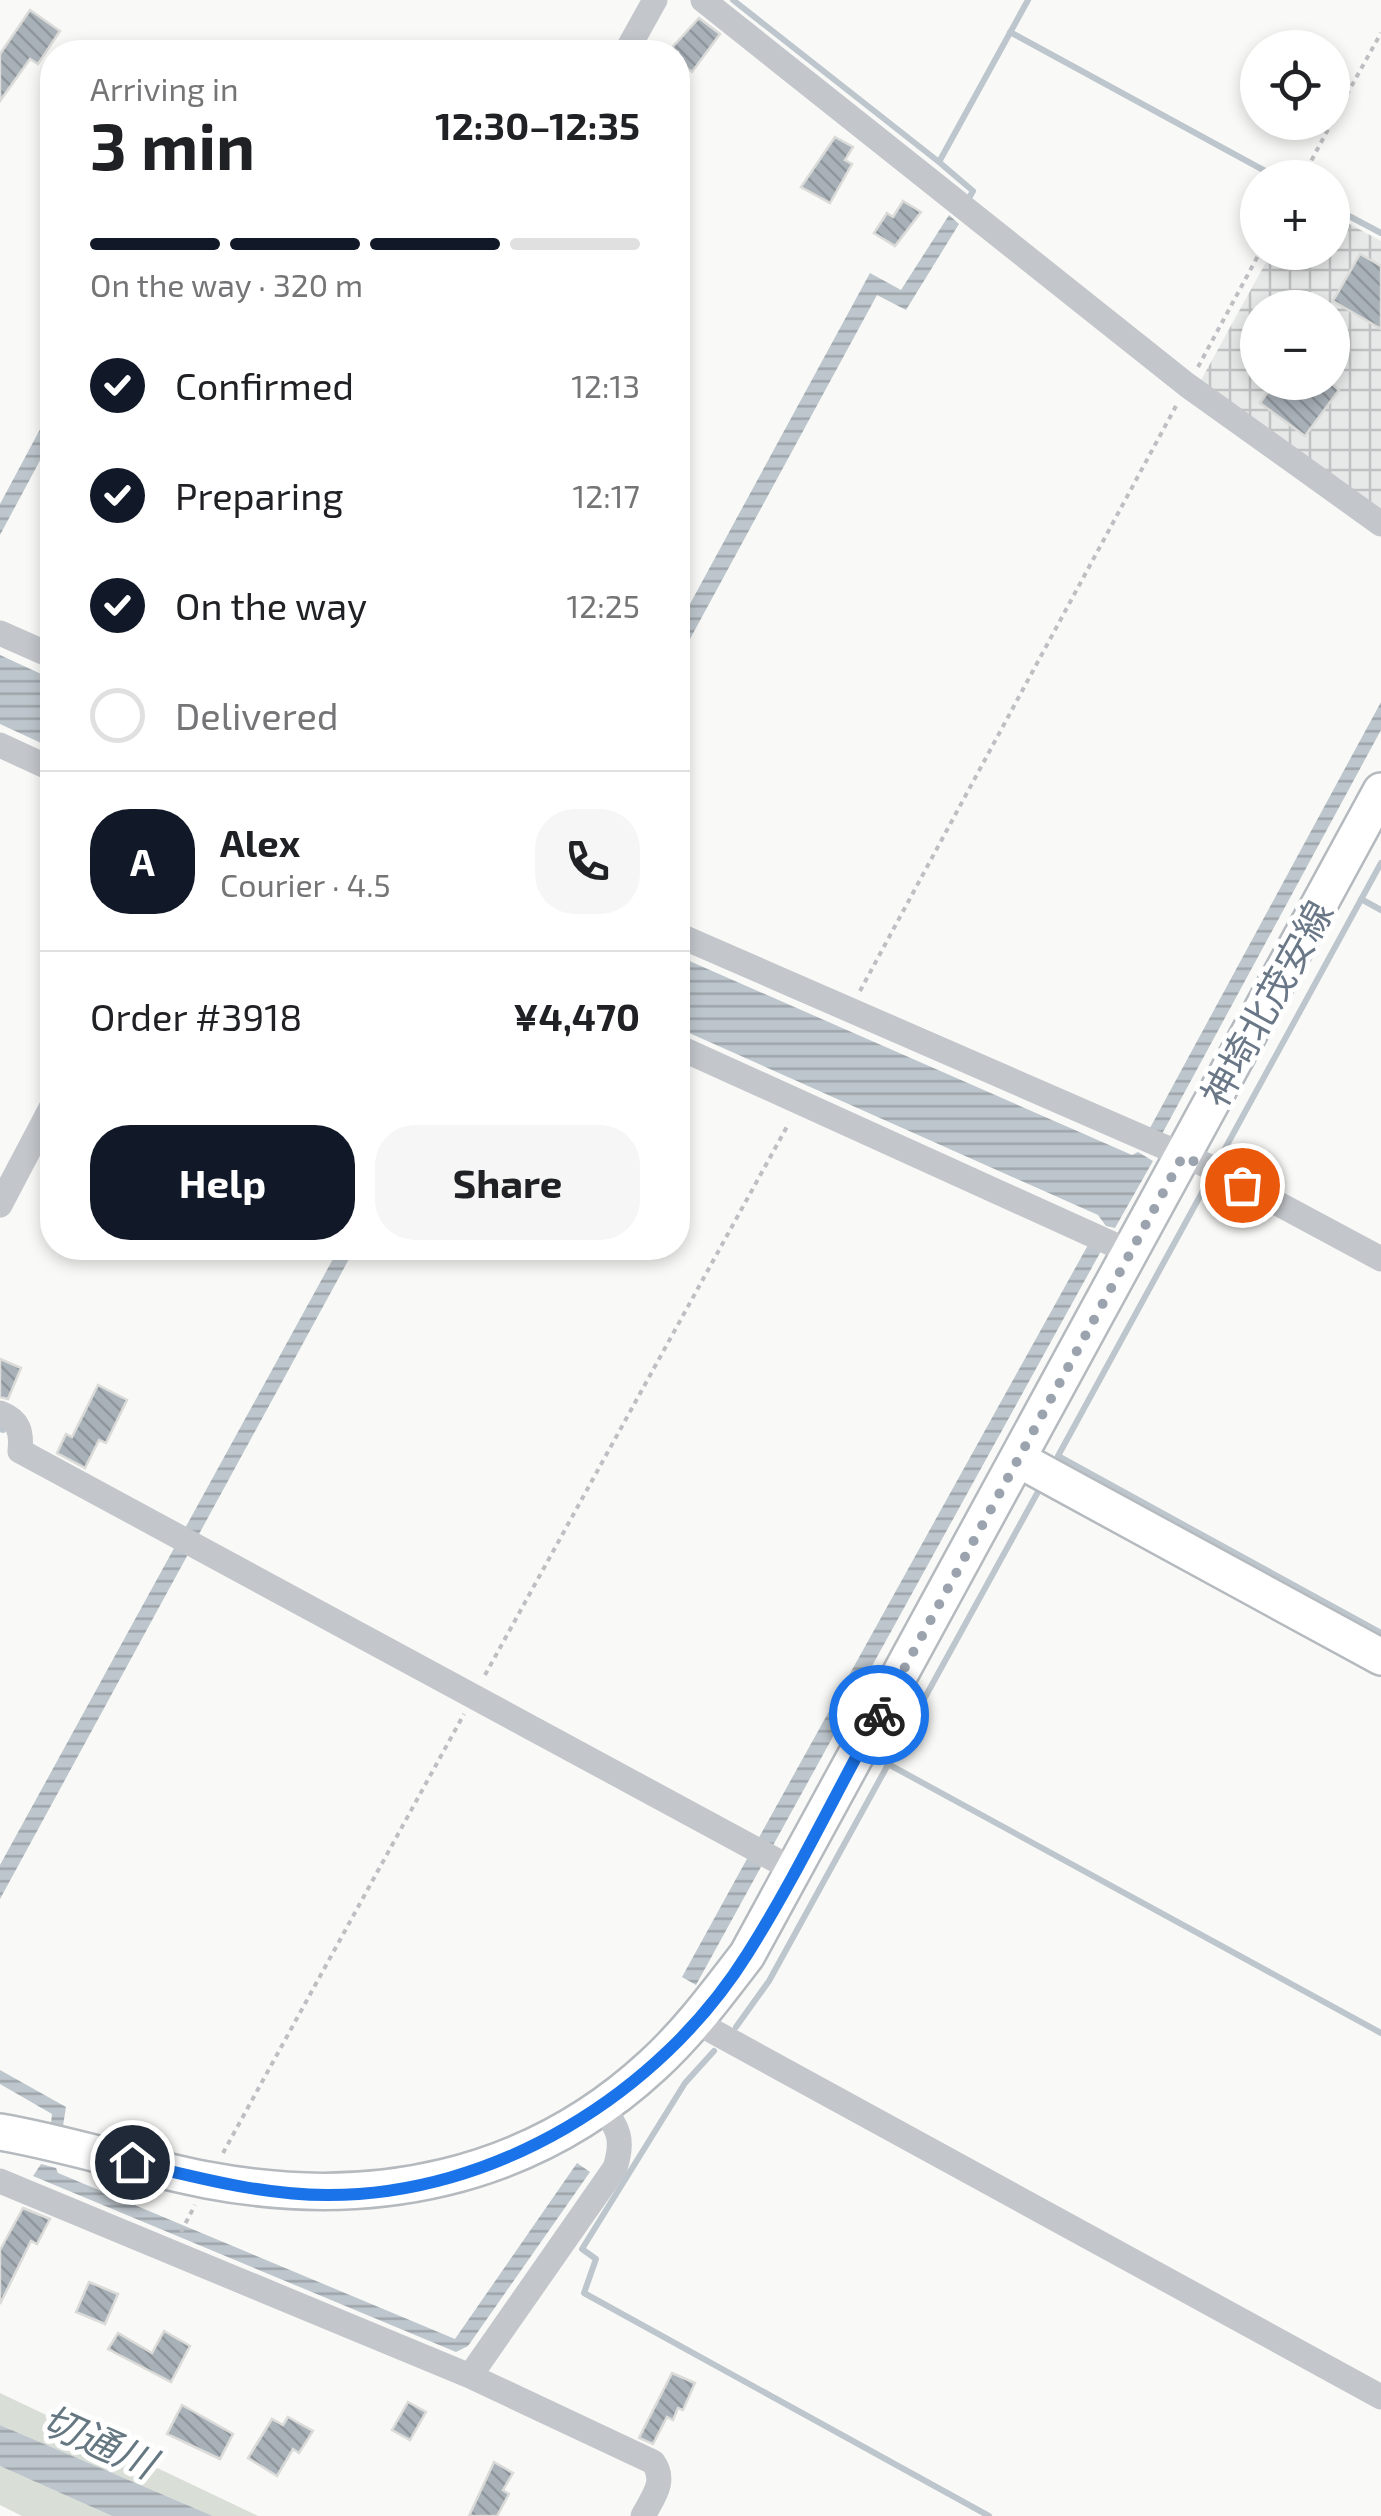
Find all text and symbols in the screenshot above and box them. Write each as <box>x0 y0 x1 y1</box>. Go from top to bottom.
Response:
map controls <box>1240 30 1350 400</box>
button: locate <box>1240 30 1350 140</box>
text: Arriving in <box>90 69 239 107</box>
text: 12:30–12:35 <box>435 102 640 148</box>
text: 3 min <box>90 105 255 183</box>
button: + <box>1240 160 1350 270</box>
text: On the way · 320 m <box>90 265 363 303</box>
button: − <box>1240 290 1350 400</box>
icon: check <box>90 358 145 413</box>
text: Confirmed <box>175 362 354 408</box>
text: 12:13 <box>571 366 640 404</box>
icon: check <box>90 468 145 523</box>
text: Preparing <box>175 472 343 518</box>
text: 12:17 <box>573 476 640 514</box>
icon: check <box>90 578 145 633</box>
text: On the way <box>175 582 367 628</box>
text: 12:25 <box>567 586 640 624</box>
text: Delivered <box>175 692 339 738</box>
button: phone <box>535 809 640 914</box>
text: Alex <box>220 819 300 865</box>
text: A <box>130 838 155 884</box>
text: Courier · 4.5 <box>220 865 391 903</box>
street label: 神埼北茂安線 <box>1191 892 1341 1114</box>
text: Order #3918 <box>90 993 302 1039</box>
text: ¥4,470 <box>513 993 640 1039</box>
button: Help <box>90 1125 355 1240</box>
button: Share <box>375 1125 640 1240</box>
pin <box>1200 1143 1285 1228</box>
icon: bag <box>1215 1158 1270 1213</box>
courier <box>829 1665 929 1765</box>
icon: bike <box>852 1688 907 1743</box>
pin <box>90 2120 175 2205</box>
icon: home <box>105 2135 160 2190</box>
water label: 切通川 <box>34 2394 167 2488</box>

